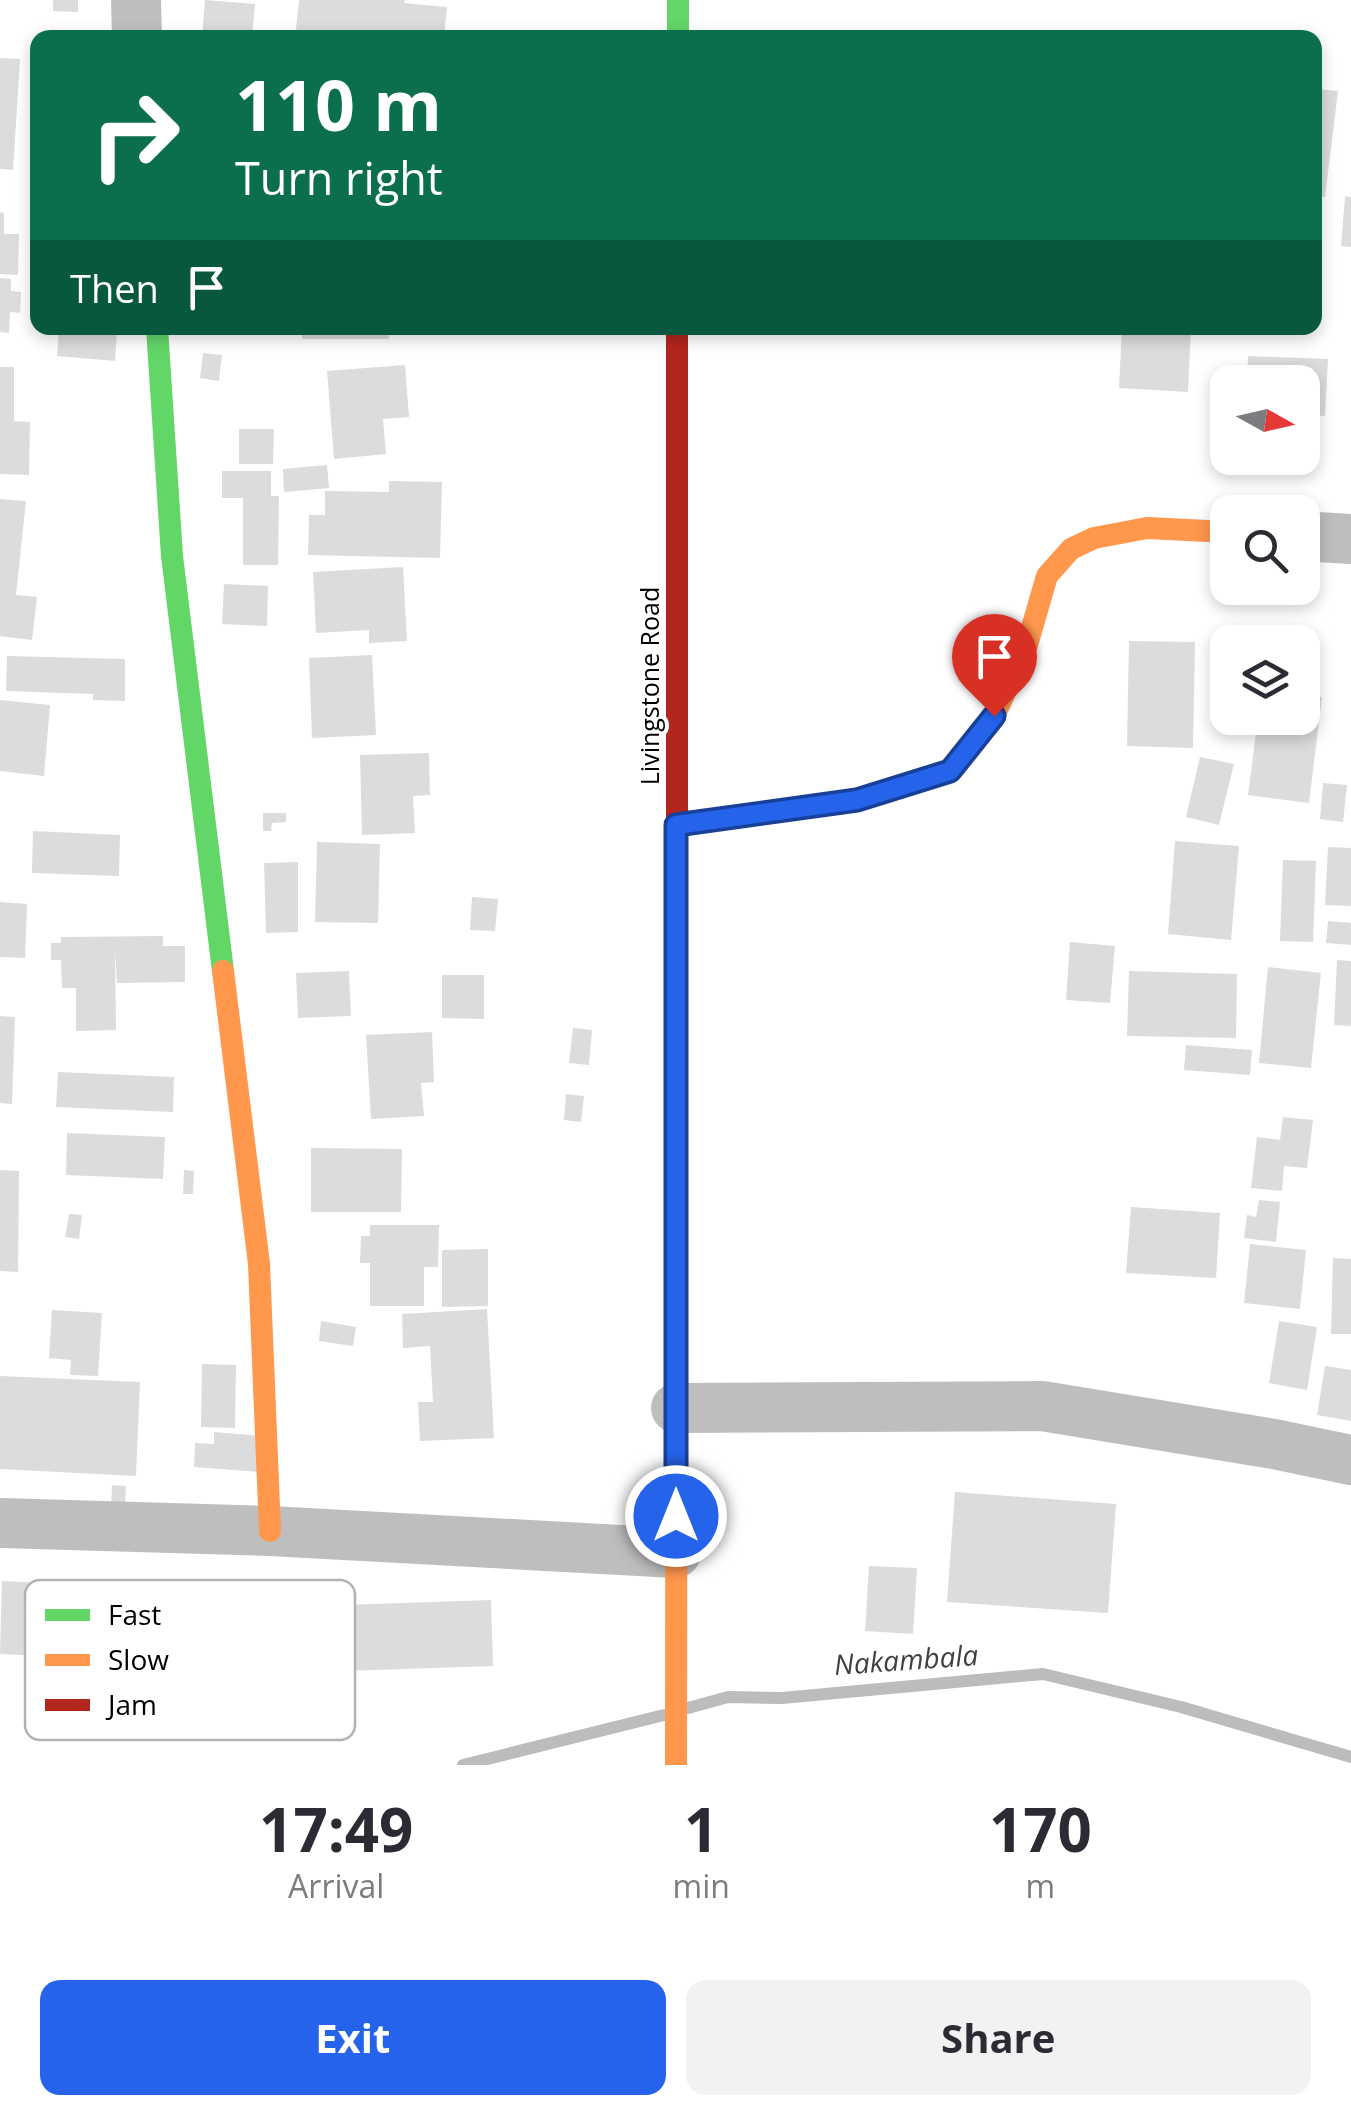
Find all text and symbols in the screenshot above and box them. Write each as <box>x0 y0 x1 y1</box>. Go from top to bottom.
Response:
text: 110 m <box>235 56 442 152</box>
icon: right <box>70 70 200 200</box>
text: Turn right <box>235 147 443 208</box>
icon: arrive <box>179 260 234 315</box>
text: Then <box>70 262 159 314</box>
north arrow <box>1210 365 1320 475</box>
map controls <box>1210 365 1320 735</box>
button: search <box>1210 495 1320 605</box>
street label: Livingstone Road <box>632 587 666 785</box>
pin <box>952 614 1037 717</box>
button: layers <box>1210 625 1320 735</box>
icon: arrive <box>967 629 1022 684</box>
position arrow <box>624 1464 728 1568</box>
legend <box>25 1580 355 1740</box>
text: Fast <box>108 1595 161 1633</box>
water label: Nakambala <box>833 1635 979 1683</box>
text: Slow <box>108 1640 169 1678</box>
text: Jam <box>105 1685 157 1723</box>
text: 17:49 <box>259 1788 413 1870</box>
text: 1 <box>684 1788 718 1870</box>
text: 170 <box>989 1788 1092 1870</box>
text: Arrival <box>288 1864 384 1907</box>
text: min <box>673 1864 730 1907</box>
text: m <box>1026 1864 1055 1907</box>
button: Exit <box>40 1980 666 2095</box>
button: Share <box>686 1980 1311 2095</box>

